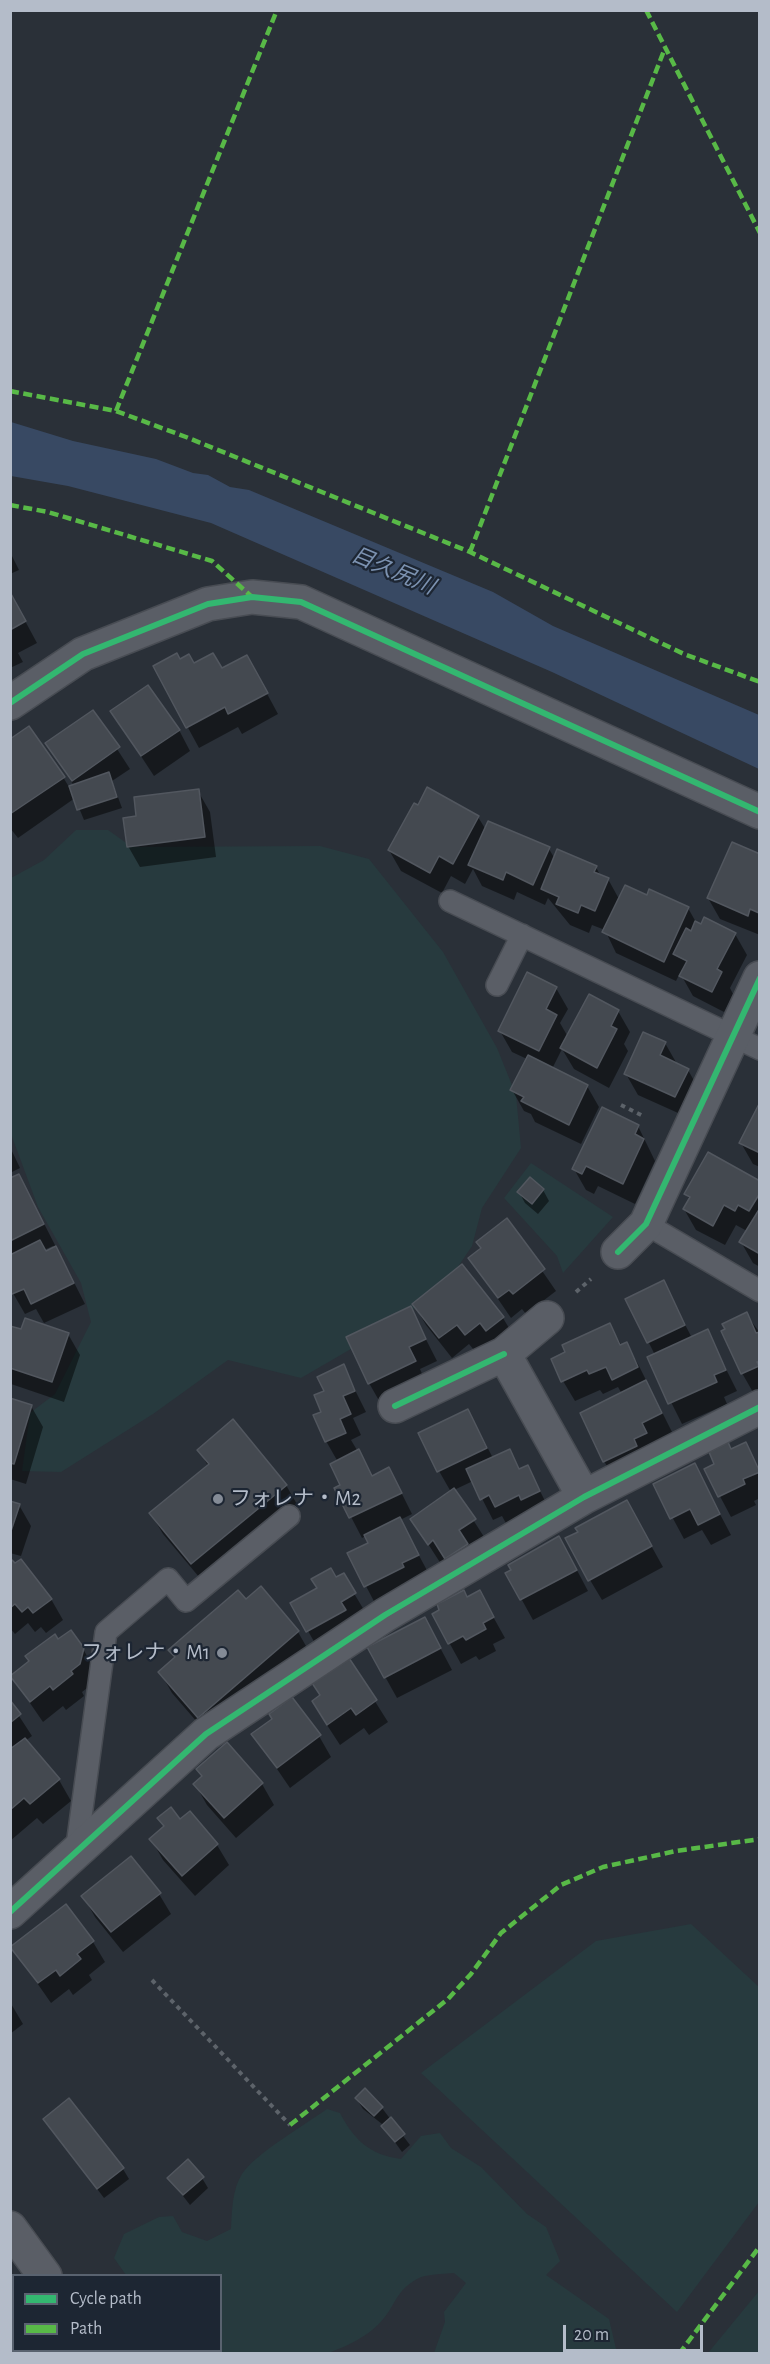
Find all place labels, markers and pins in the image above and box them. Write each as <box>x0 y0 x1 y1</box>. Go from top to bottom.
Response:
place label: フォレナ・M2 <box>230 1486 361 1512</box>
marker: フォレナ・M2 <box>211 1492 225 1506</box>
place label: フォレナ・M1 <box>81 1640 210 1666</box>
marker: フォレナ・M1 <box>215 1646 229 1660</box>

